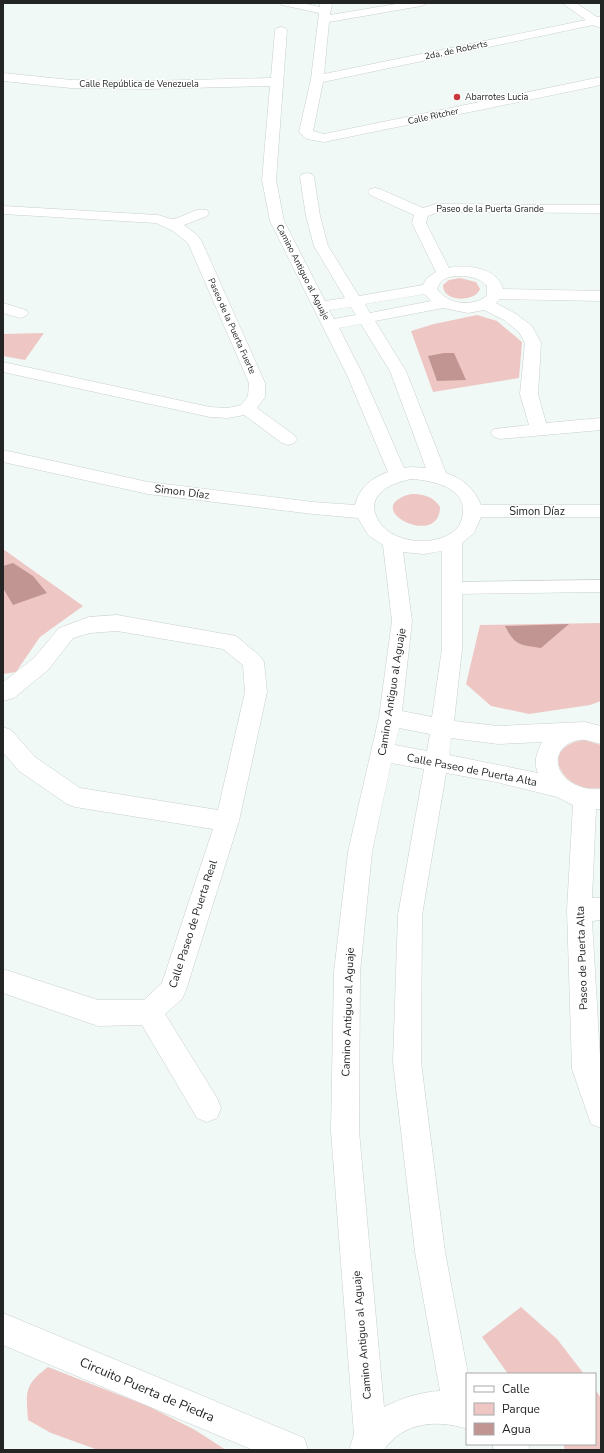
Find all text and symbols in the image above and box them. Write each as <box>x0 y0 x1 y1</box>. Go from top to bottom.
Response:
street label: 2da. de Roberts <box>423 37 489 63</box>
street label: Calle República de Venezuela <box>79 78 199 90</box>
place label: Abarrotes Lucia <box>465 91 529 103</box>
marker: Abarrotes Lucia <box>452 92 462 102</box>
street label: Calle Ritcher <box>407 105 460 127</box>
street label: Paseo de la Puerta Grande <box>436 203 544 215</box>
street label: Camino Antiguo al Aguaje <box>274 222 332 322</box>
street label: Paseo de la Puerta Fuerte <box>205 276 259 376</box>
street label: Simon Díaz <box>154 481 210 503</box>
street label: Simon Díaz <box>509 504 565 519</box>
street label: Camino Antiguo al Aguaje <box>374 627 410 757</box>
street label: Calle Paseo de Puerta Alta <box>406 750 539 790</box>
street label: Calle Paseo de Puerta Real <box>165 857 221 990</box>
street label: Paseo de Puerta Alta <box>573 905 591 1010</box>
street label: Camino Antiguo al Aguaje <box>338 947 358 1077</box>
street label: Camino Antiguo al Aguaje <box>349 1270 375 1400</box>
street label: Circuito Puerta de Piedra <box>77 1353 217 1427</box>
legend <box>466 1373 596 1445</box>
text: Calle <box>502 1381 530 1397</box>
text: Parque <box>502 1401 540 1417</box>
text: Agua <box>502 1421 531 1437</box>

